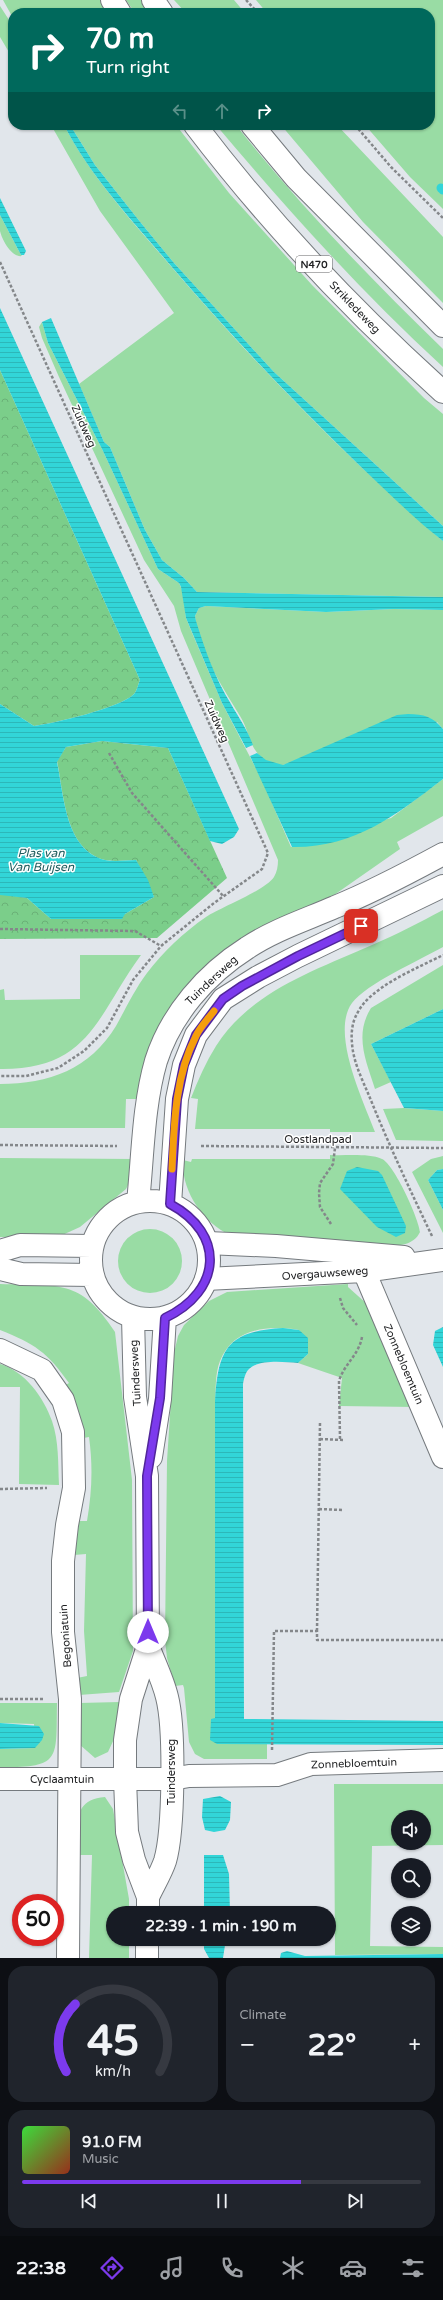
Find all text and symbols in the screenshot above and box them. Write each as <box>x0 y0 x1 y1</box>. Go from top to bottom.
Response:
text: 70 m <box>86 22 154 56</box>
icon: right <box>20 24 72 76</box>
text: Turn right <box>86 56 170 78</box>
icon: left <box>169 100 191 122</box>
icon: ahead <box>211 100 233 122</box>
icon: right <box>253 100 275 122</box>
road number: N470 <box>296 256 332 272</box>
street label: Strikledeweg <box>326 279 383 336</box>
street label: Zuidweg <box>68 403 99 450</box>
street label: Zuidweg <box>201 698 232 745</box>
water label: Plas van Van Buijsen <box>8 846 75 874</box>
pin <box>344 909 378 943</box>
icon: arrive <box>350 915 372 937</box>
street label: Tuindersweg <box>183 953 240 1008</box>
street label: Oostlandpad <box>284 1133 352 1146</box>
street label: Overgauwseweg <box>281 1264 369 1283</box>
street label: Zonnebloemtuin <box>381 1322 426 1406</box>
street label: Tuindersweg <box>127 1339 144 1407</box>
street label: Begoniatuin <box>57 1604 74 1668</box>
position arrow <box>127 1611 169 1653</box>
street label: Tuindersweg <box>165 1739 178 1805</box>
street label: Zonnebloemtuin <box>311 1755 397 1772</box>
street label: Cyclaamtuin <box>30 1773 94 1786</box>
map controls <box>391 1810 431 1946</box>
button: sound <box>391 1810 431 1850</box>
button: search <box>391 1858 431 1898</box>
speed limit sign: 50 <box>12 1894 64 1946</box>
button: layers <box>391 1906 431 1946</box>
text: 22:39 · 1 min · 190 m <box>146 1917 296 1935</box>
text: Climate <box>240 2007 286 2023</box>
text: 45 <box>87 2017 139 2067</box>
text: 22° <box>307 2027 356 2064</box>
text: − <box>240 2032 255 2058</box>
text: + <box>409 2032 421 2058</box>
text: km/h <box>95 2063 131 2080</box>
text: 91.0 FM <box>82 2133 142 2151</box>
text: Music <box>82 2151 119 2167</box>
icon: previous <box>78 2190 100 2212</box>
icon: pause <box>211 2190 233 2212</box>
icon: next <box>344 2190 366 2212</box>
icon: directions <box>98 2254 126 2282</box>
icon: music <box>158 2254 186 2282</box>
icon: phone <box>218 2254 246 2282</box>
icon: climate <box>279 2254 307 2282</box>
icon: car <box>339 2254 367 2282</box>
icon: filters <box>399 2254 427 2282</box>
text: 22:38 <box>16 2257 66 2279</box>

